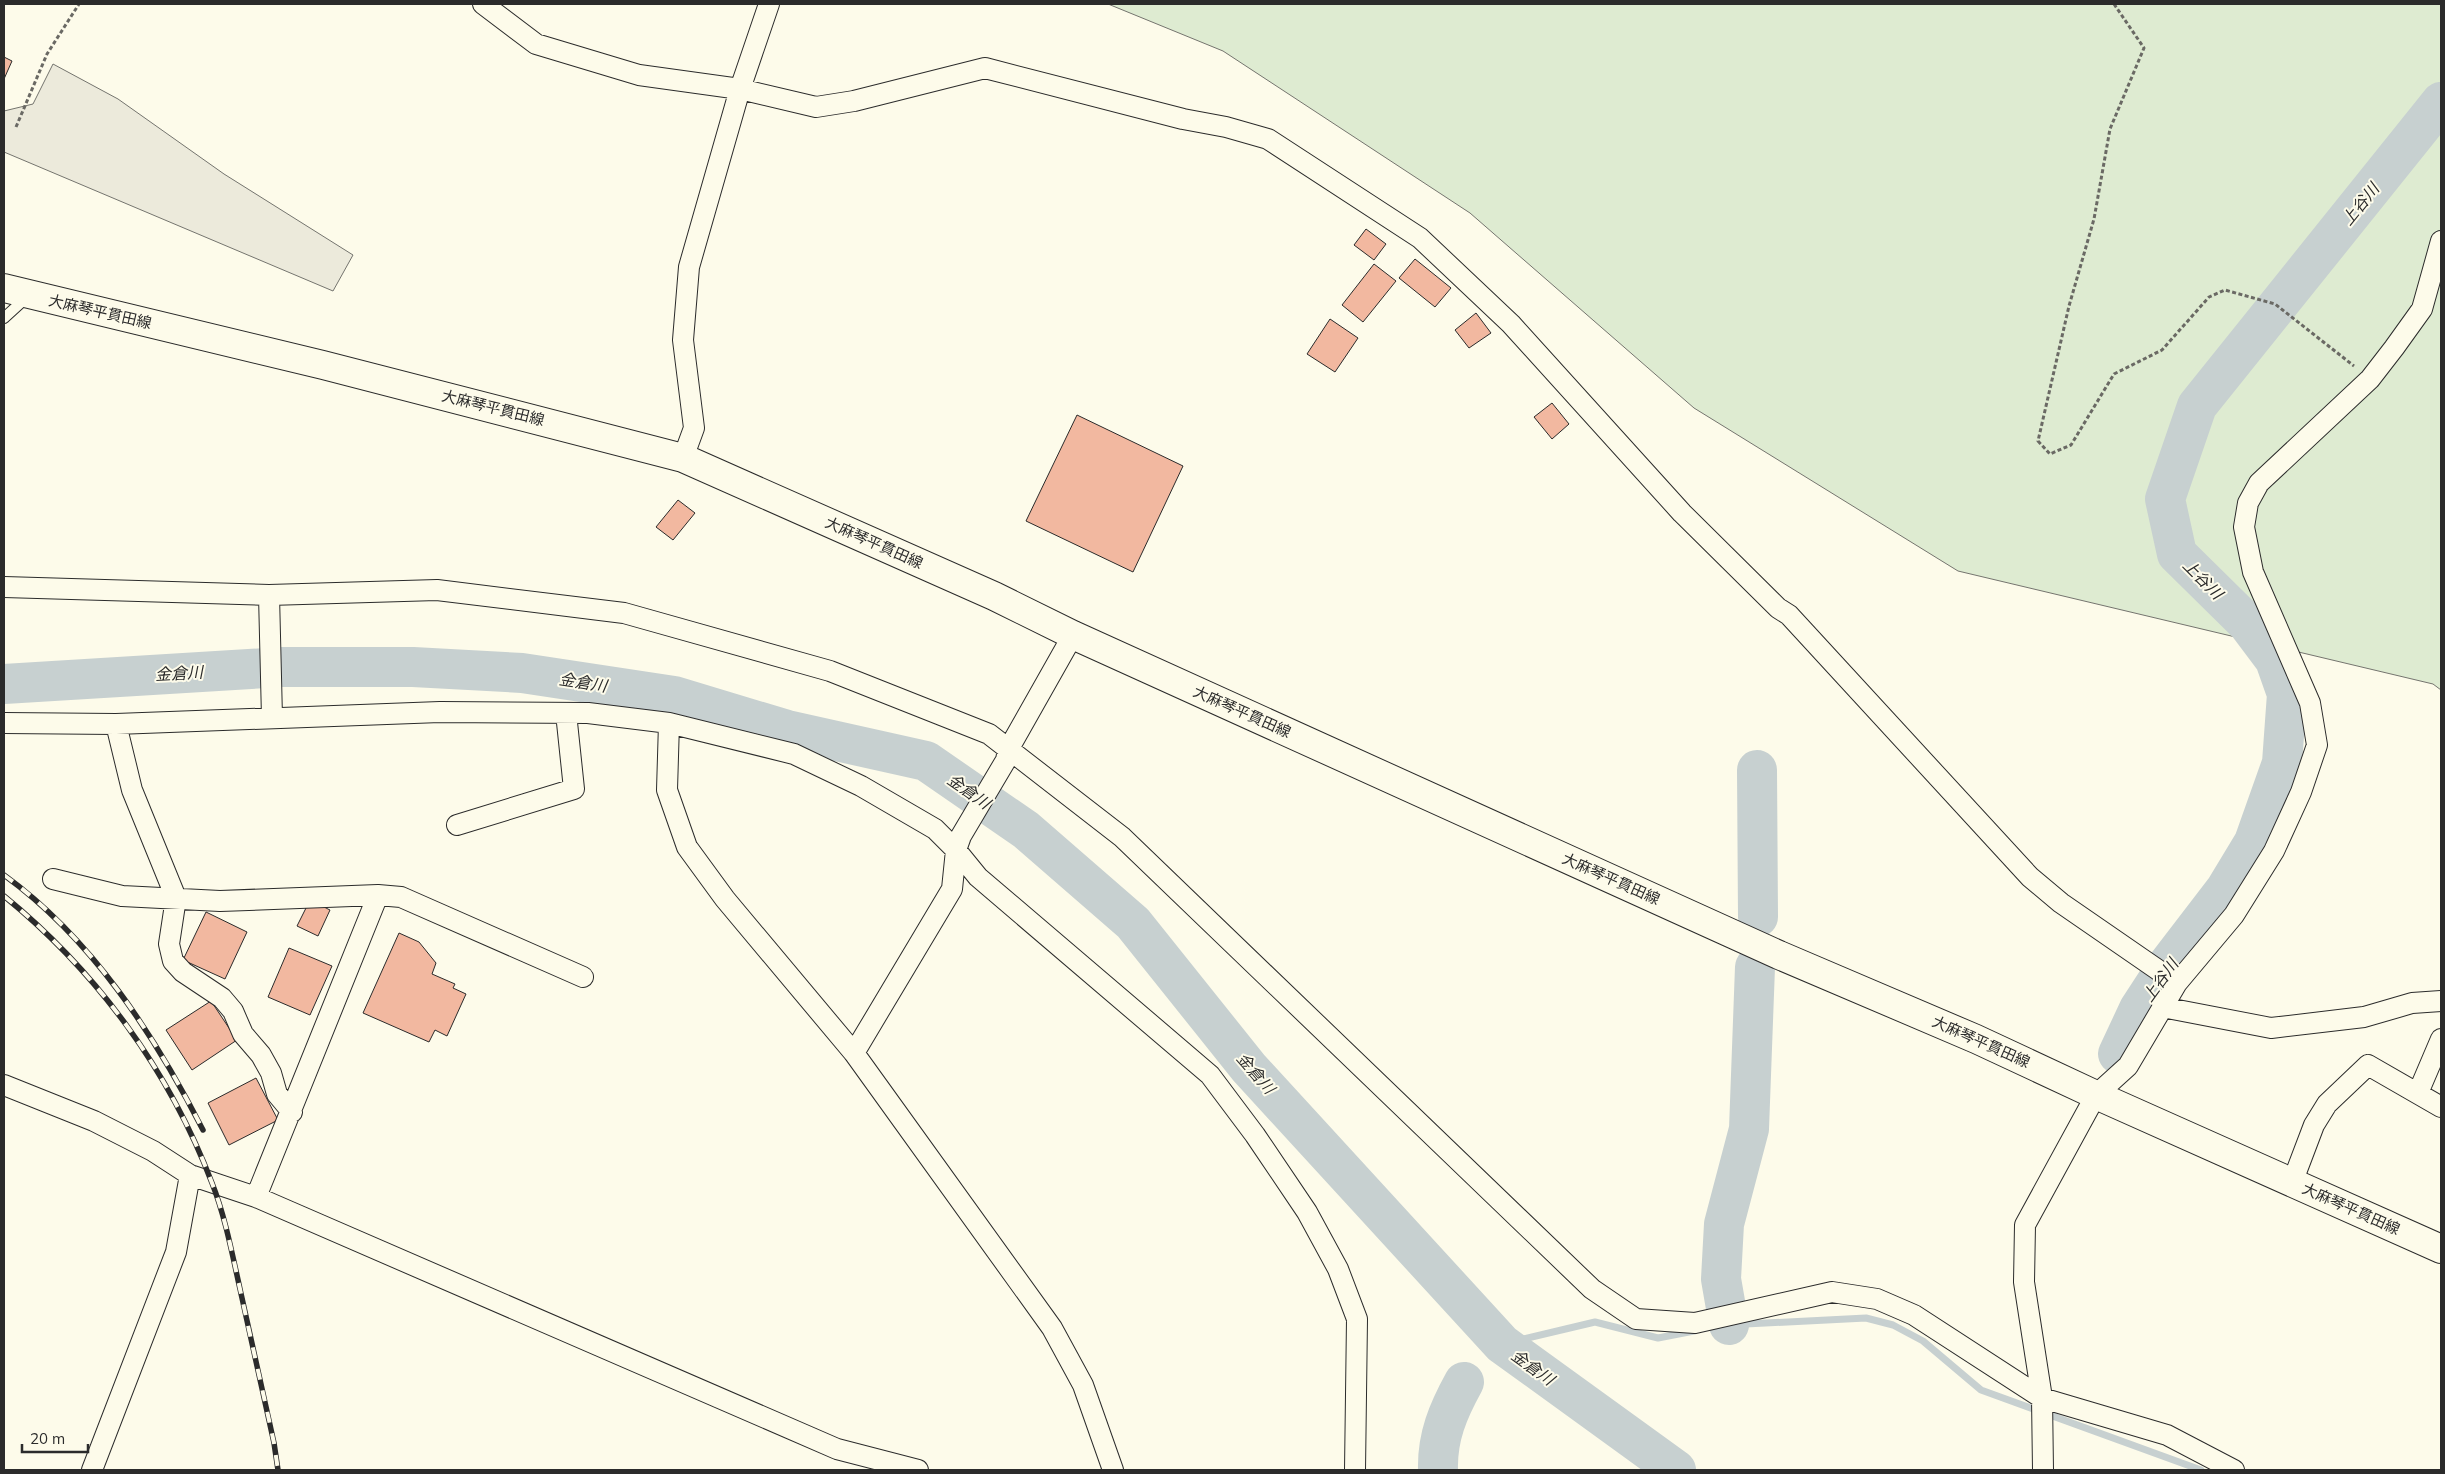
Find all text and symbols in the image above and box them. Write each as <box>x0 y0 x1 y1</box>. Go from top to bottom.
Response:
water label: 上谷川 <box>2337 178 2384 229</box>
street label: 大麻琴平貫田線 <box>47 290 153 333</box>
street label: 大麻琴平貫田線 <box>440 386 546 429</box>
street label: 大麻琴平貫田線 <box>822 513 926 573</box>
water label: 上谷川 <box>2179 555 2228 604</box>
water label: 金倉川 <box>155 662 205 684</box>
water label: 金倉川 <box>558 668 610 696</box>
street label: 大麻琴平貫田線 <box>1190 682 1294 742</box>
water label: 金倉川 <box>944 769 996 814</box>
street label: 大麻琴平貫田線 <box>1559 849 1663 909</box>
water label: 上谷川 <box>2138 953 2183 1005</box>
street label: 大麻琴平貫田線 <box>1929 1012 2033 1072</box>
water label: 金倉川 <box>1233 1048 1281 1099</box>
street label: 大麻琴平貫田線 <box>2299 1179 2403 1239</box>
water label: 金倉川 <box>1508 1345 1560 1390</box>
scale bar <box>22 1422 89 1454</box>
text: 20 m <box>30 1429 65 1448</box>

